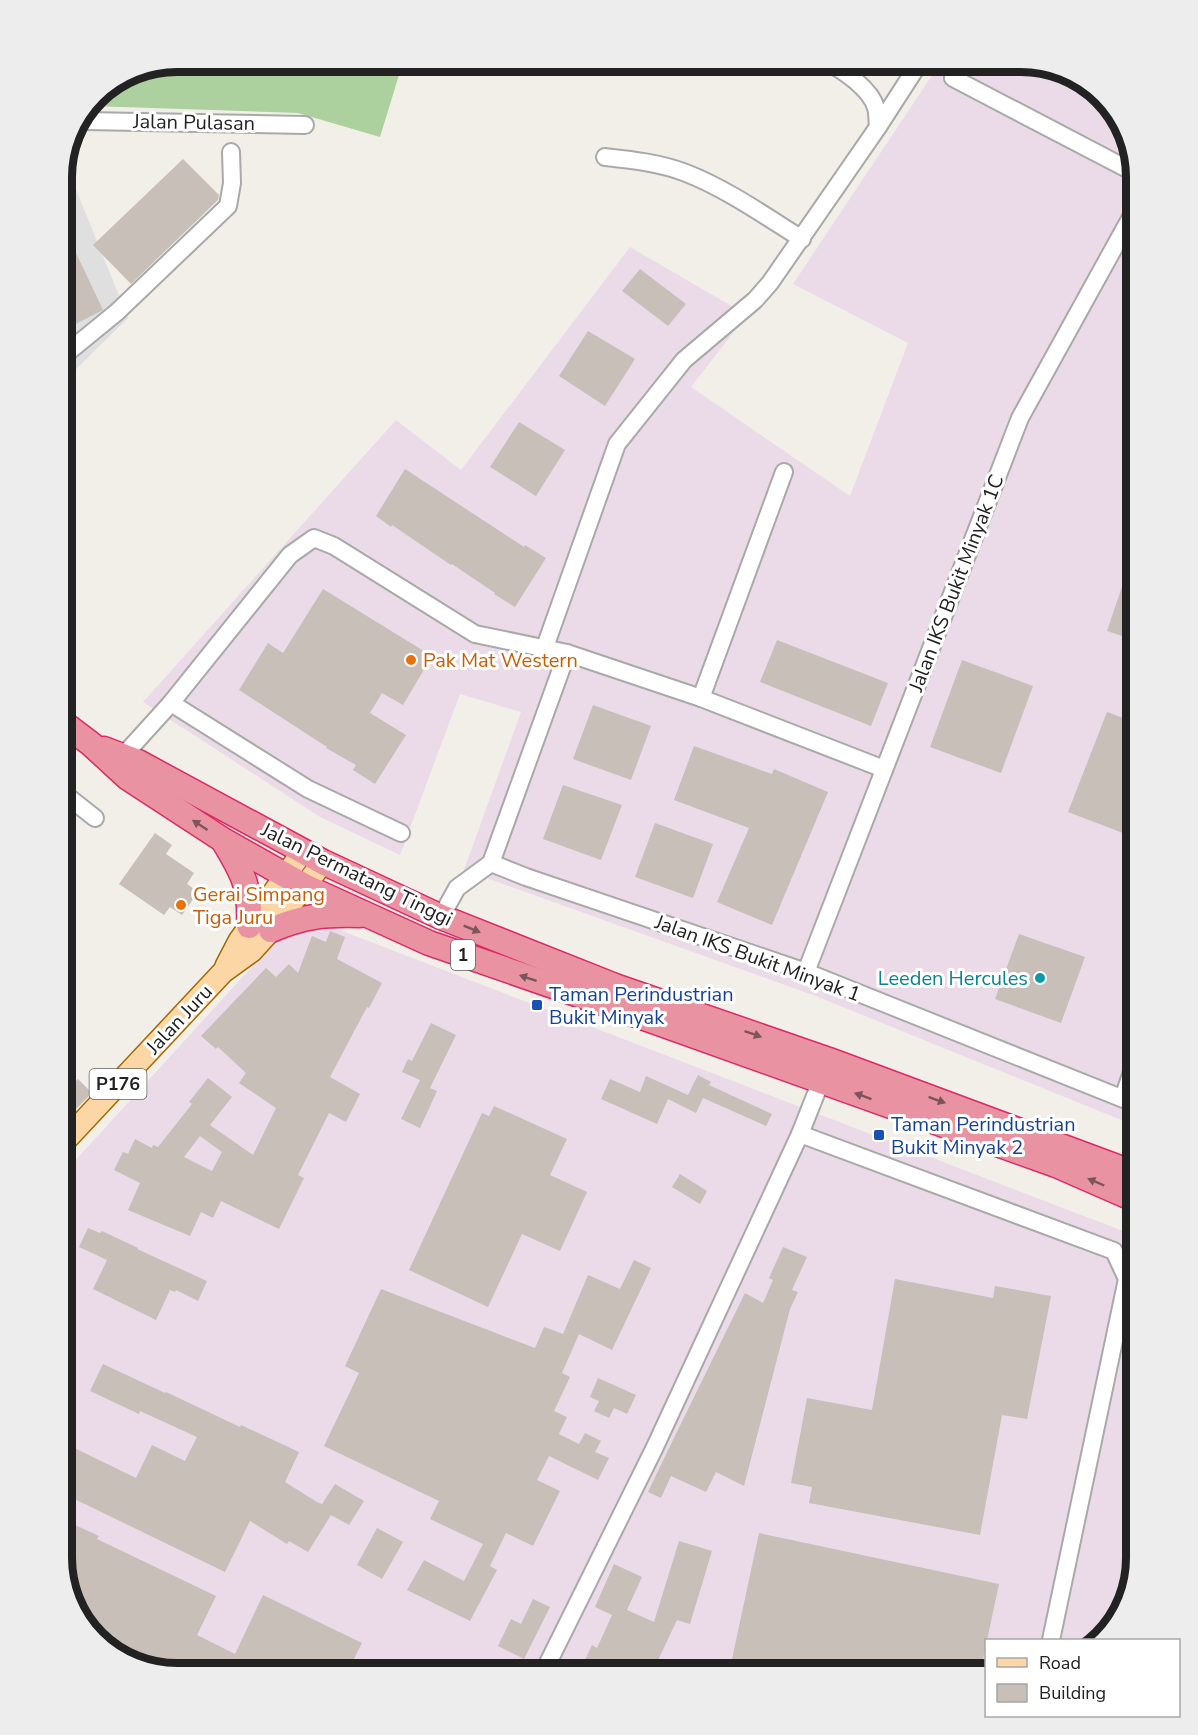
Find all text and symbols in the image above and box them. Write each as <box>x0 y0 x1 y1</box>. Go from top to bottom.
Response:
street label: Jalan Pulasan <box>132 108 255 137</box>
street label: Jalan IKS Bukit Minyak 1C <box>902 471 1010 697</box>
place label: Pak Mat Western <box>423 647 578 674</box>
marker: Pak Mat Western <box>404 653 418 667</box>
street label: Jalan Permatang Tinggi <box>256 816 457 933</box>
one-way arrow <box>192 820 208 831</box>
place label: Gerai Simpang Tiga Juru <box>193 881 325 931</box>
marker: Gerai Simpang Tiga Juru <box>174 898 188 912</box>
street label: Jalan IKS Bukit Minyak 1 <box>650 908 864 1008</box>
one-way arrow <box>464 924 482 934</box>
road number: 1 <box>451 940 475 970</box>
place label: Leeden Hercules <box>878 965 1028 992</box>
marker: Leeden Hercules <box>1033 971 1047 985</box>
one-way arrow <box>519 973 537 982</box>
street label: Jalan Juru <box>139 979 219 1061</box>
place label: Taman Perindustrian Bukit Minyak <box>549 981 734 1031</box>
marker: Taman Perindustrian Bukit Minyak <box>530 998 544 1012</box>
one-way arrow <box>745 1029 763 1039</box>
road number: P176 <box>90 1069 146 1099</box>
one-way arrow <box>854 1090 872 1100</box>
one-way arrow <box>928 1096 946 1105</box>
place label: Taman Perindustrian Bukit Minyak 2 <box>891 1111 1076 1161</box>
marker: Taman Perindustrian Bukit Minyak 2 <box>872 1128 886 1142</box>
one-way arrow <box>1088 1178 1105 1187</box>
legend <box>985 1639 1180 1717</box>
text: Road <box>1039 1651 1081 1675</box>
text: Building <box>1039 1681 1106 1705</box>

